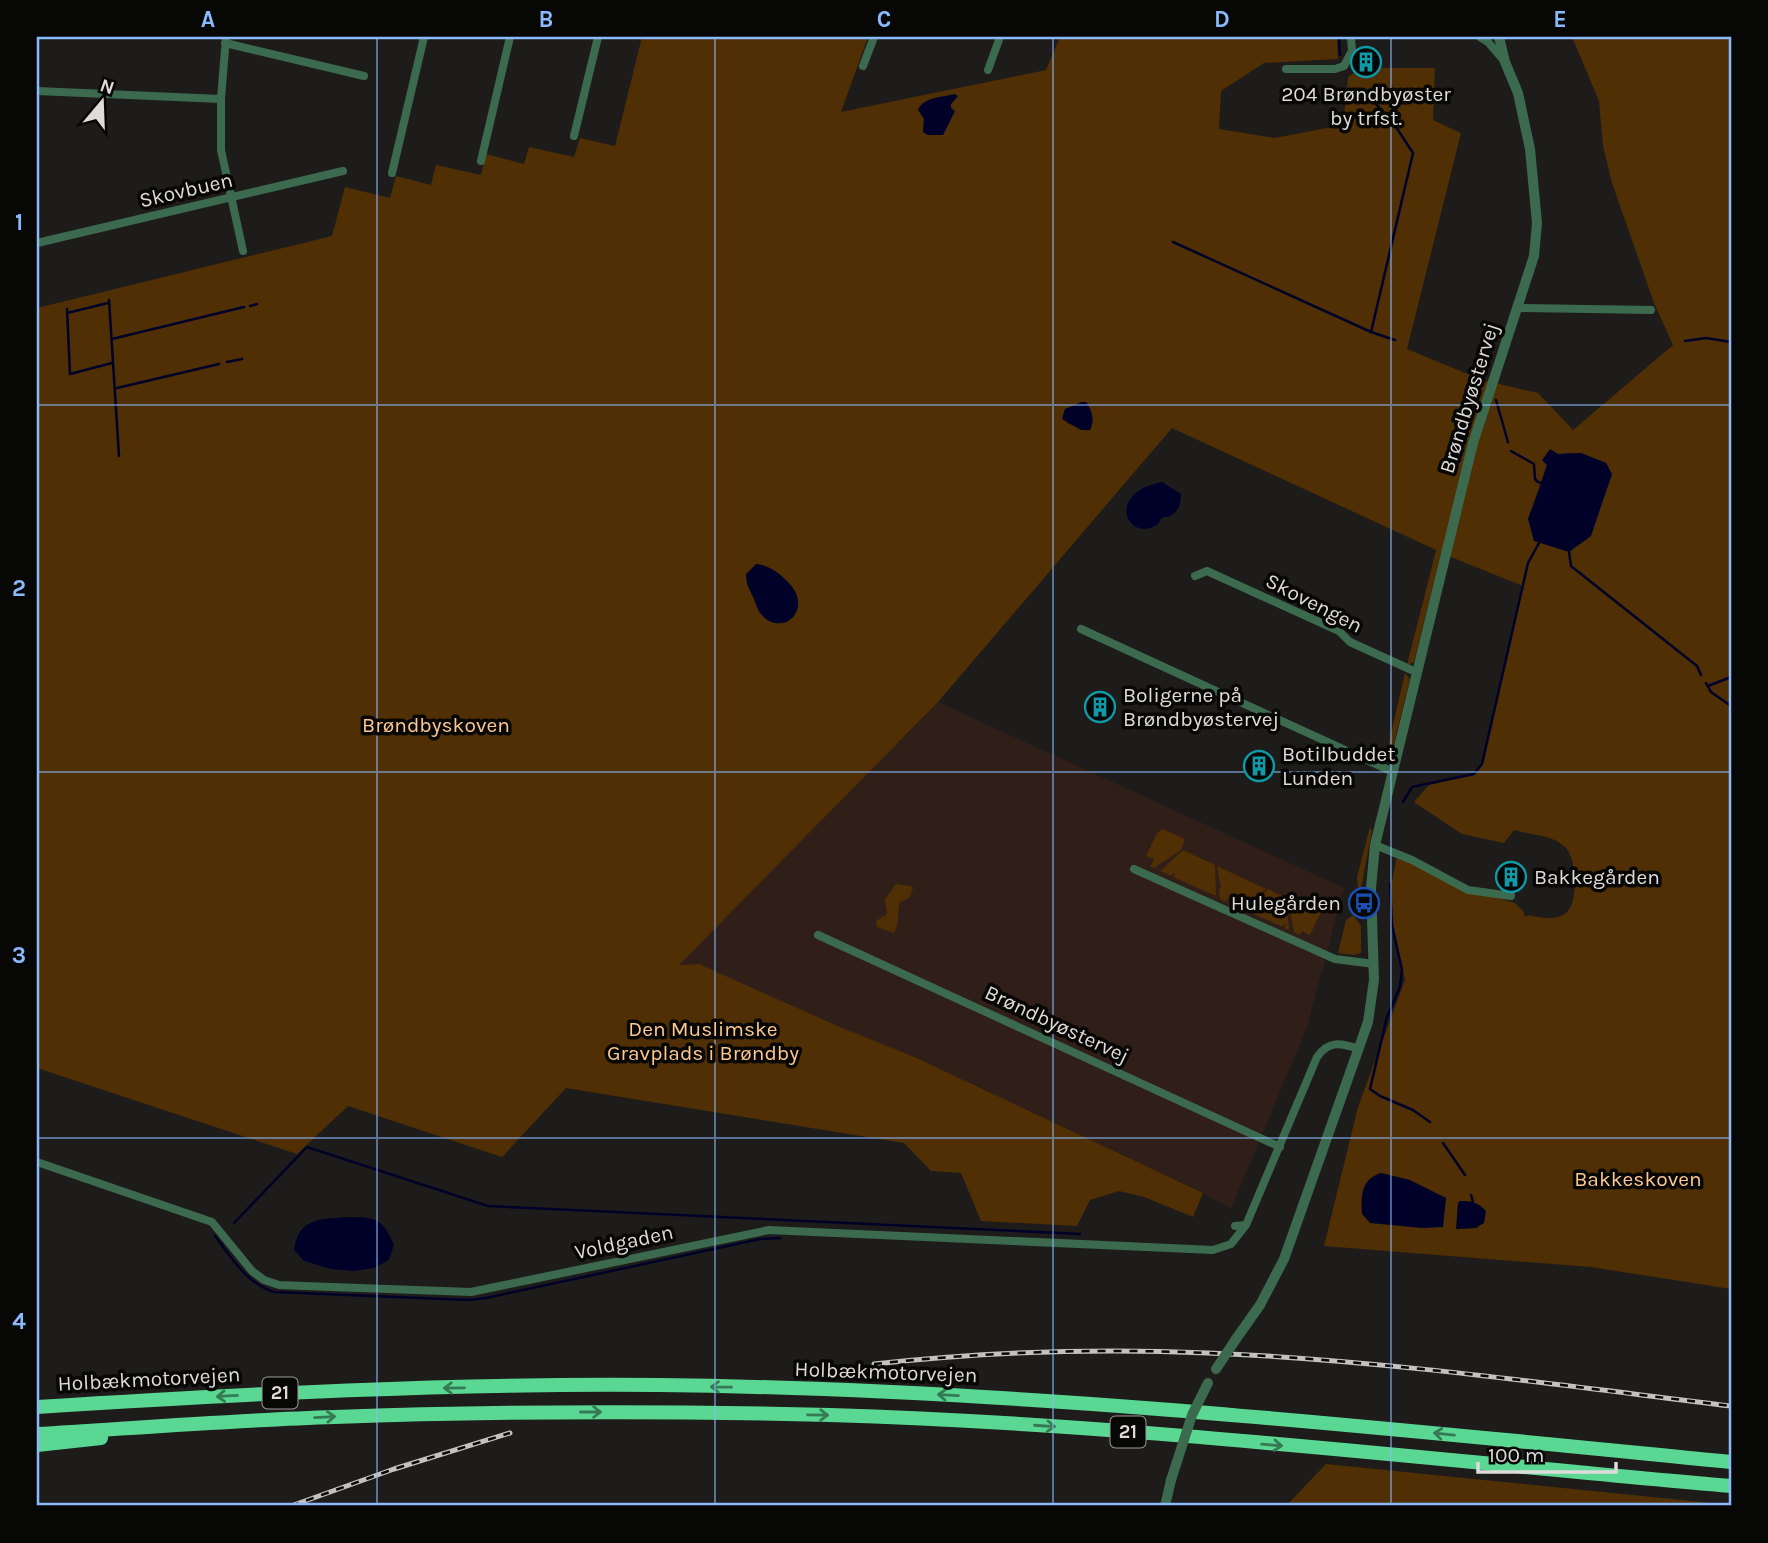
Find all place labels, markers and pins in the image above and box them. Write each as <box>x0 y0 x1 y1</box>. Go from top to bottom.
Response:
building icon: 204 Brøndbyøster by trfst. <box>1349 45 1383 79</box>
place label: 204 Brøndbyøster by trfst. <box>1281 82 1451 130</box>
place label: Boligerne på Brøndbyøstervej <box>1123 683 1279 731</box>
building icon: Boligerne på Brøndbyøstervej <box>1083 690 1117 724</box>
place label: Botilbuddet Lunden <box>1282 742 1395 790</box>
building icon: Botilbuddet Lunden <box>1242 749 1276 783</box>
building icon: Bakkegården <box>1494 860 1528 894</box>
place label: Bakkegården <box>1534 865 1660 889</box>
bus stop icon: Hulegården <box>1347 886 1381 920</box>
place label: Hulegården <box>1231 891 1341 915</box>

